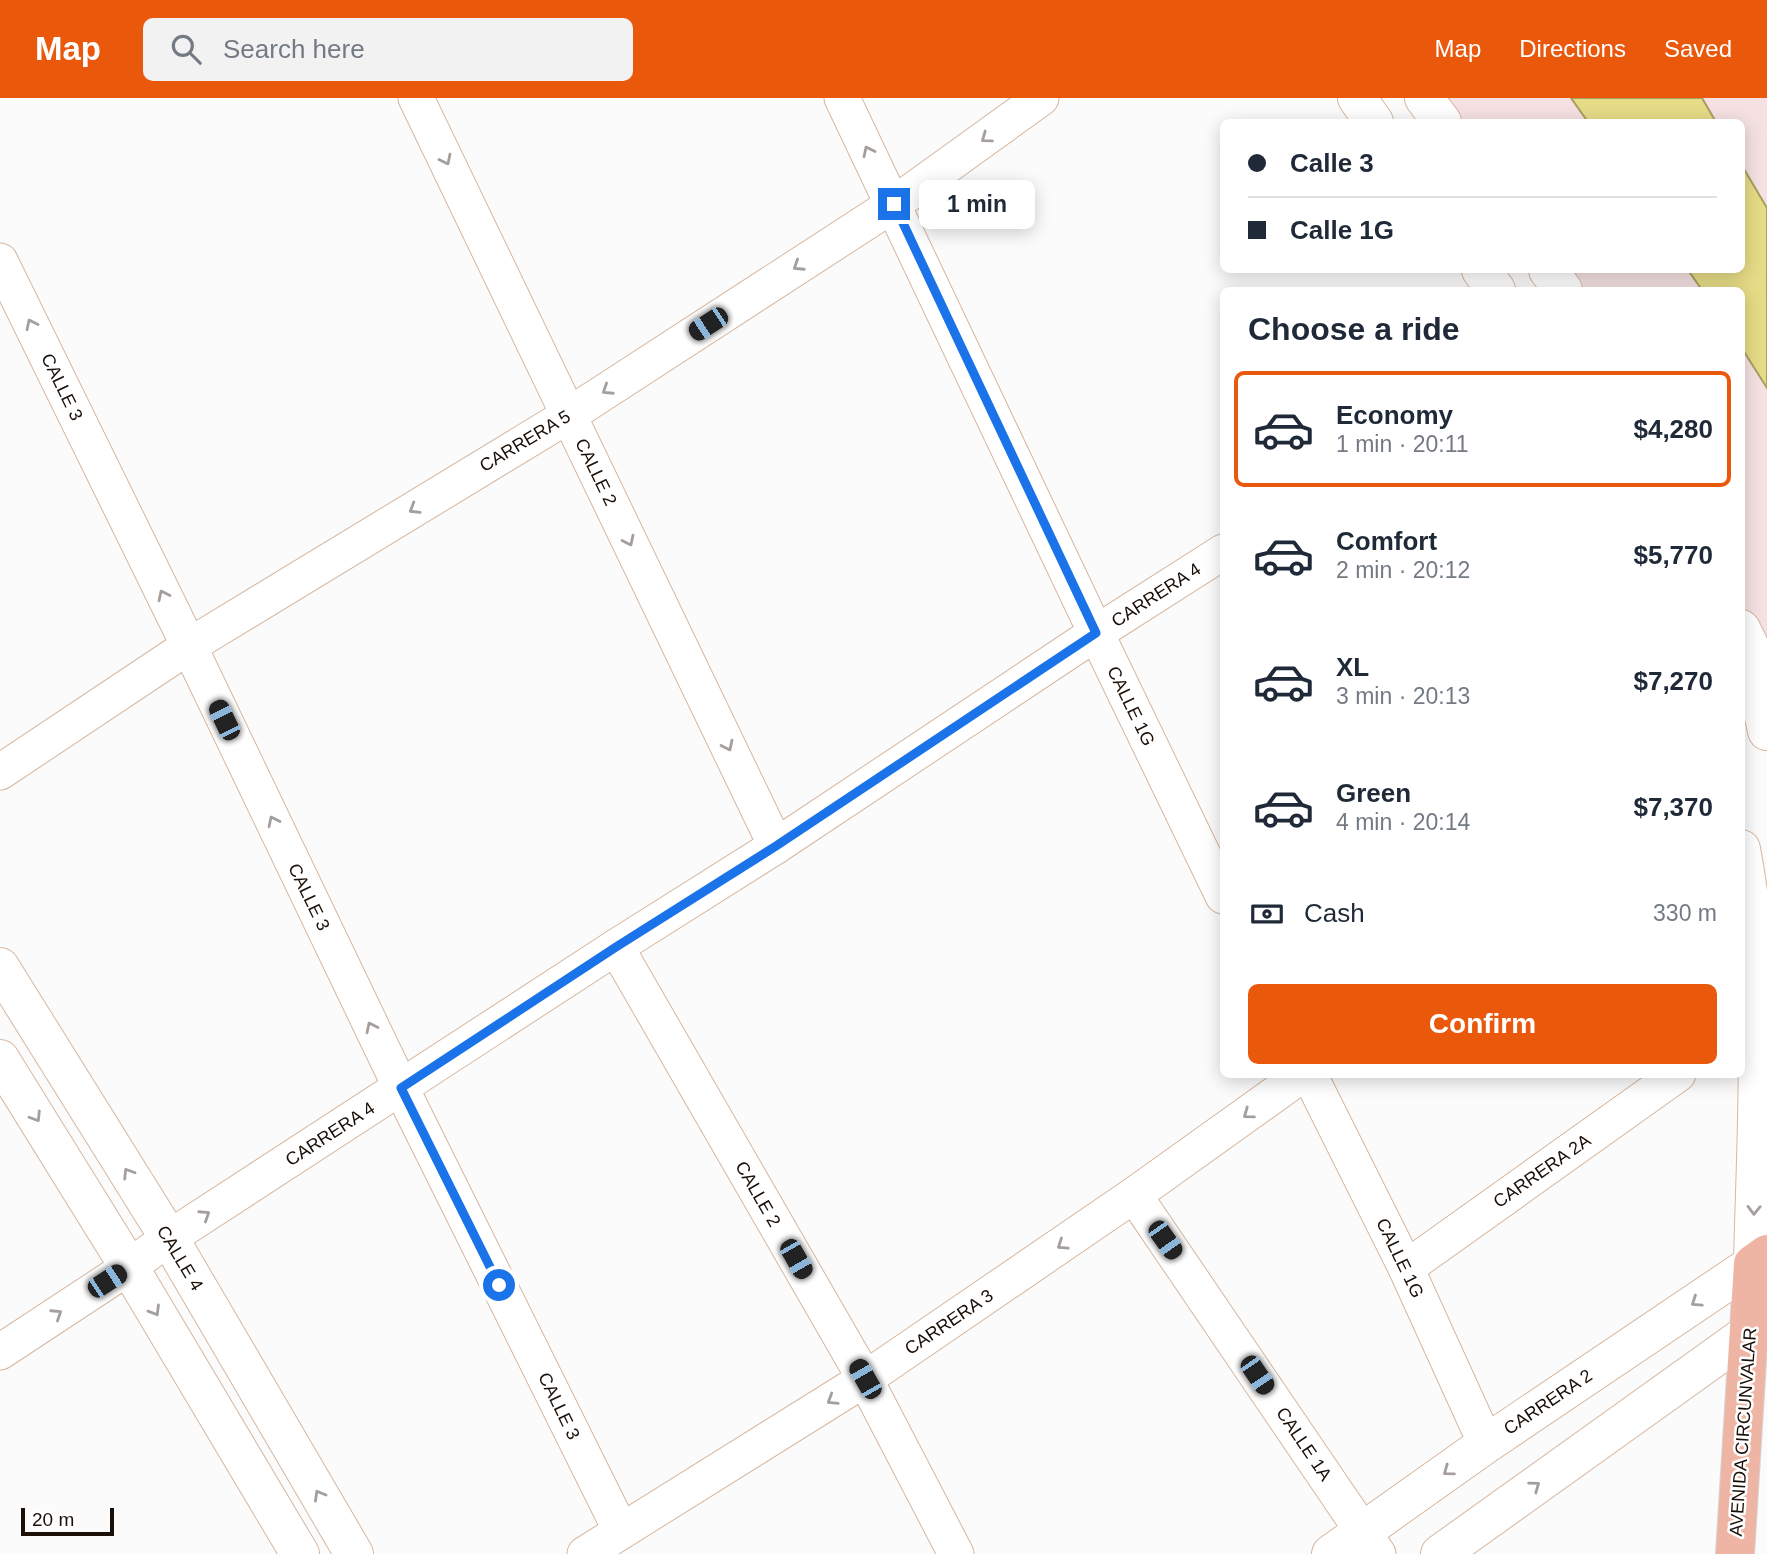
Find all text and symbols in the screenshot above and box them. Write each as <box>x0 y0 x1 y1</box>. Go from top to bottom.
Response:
search box <box>143 18 633 81</box>
text: Map <box>35 30 101 67</box>
icon: search <box>167 30 205 68</box>
text: Search here <box>223 34 365 64</box>
text: Map <box>1435 35 1481 62</box>
text: Directions <box>1519 35 1626 62</box>
text: Saved <box>1664 35 1732 62</box>
one-way arrow <box>981 130 994 142</box>
one-way arrow <box>862 146 876 158</box>
text: Calle 3 <box>1290 148 1374 178</box>
one-way arrow <box>437 152 451 165</box>
callout: 1 min <box>918 180 1034 228</box>
route end <box>878 188 910 220</box>
text: 1 min <box>947 191 1007 217</box>
text: Calle 1G <box>1290 215 1394 245</box>
one-way arrow <box>793 258 806 270</box>
car <box>685 304 732 344</box>
text: Choose a ride <box>1248 311 1460 347</box>
one-way arrow <box>25 319 39 331</box>
street label: CALLE 3 <box>37 350 87 424</box>
one-way arrow <box>602 382 615 394</box>
icon: car <box>1252 398 1315 461</box>
text: Economy <box>1336 400 1453 430</box>
street label: CARRERA 5 <box>476 406 574 476</box>
text: $4,280 <box>1633 414 1713 444</box>
text: 1 min · 20:11 <box>1336 431 1469 457</box>
street label: CALLE 2 <box>571 435 621 509</box>
one-way arrow <box>408 501 421 514</box>
icon: car <box>1252 524 1315 587</box>
text: Comfort <box>1336 526 1437 556</box>
one-way arrow <box>621 534 635 546</box>
text: $5,770 <box>1633 540 1713 570</box>
text: 2 min · 20:12 <box>1336 557 1470 583</box>
street label: CARRERA 4 <box>1108 559 1204 631</box>
one-way arrow <box>158 590 172 602</box>
icon: car <box>1252 650 1315 713</box>
text: XL <box>1336 652 1369 682</box>
street label: CALLE 1G <box>1103 663 1159 749</box>
text: $7,270 <box>1633 666 1713 696</box>
text: 3 min · 20:13 <box>1336 683 1470 709</box>
car <box>206 697 243 743</box>
one-way arrow <box>720 739 734 751</box>
icon: car <box>1252 776 1315 839</box>
text: Green <box>1336 778 1411 808</box>
text: $7,370 <box>1633 792 1713 822</box>
text: 4 min · 20:14 <box>1336 809 1470 835</box>
one-way arrow <box>267 816 281 829</box>
street label: CALLE 3 <box>284 860 334 934</box>
icon: cash <box>1248 895 1286 933</box>
text: Cash <box>1304 898 1365 928</box>
text: 330 m <box>1653 900 1717 926</box>
button: Confirm <box>1248 984 1717 1064</box>
one-way arrow <box>366 1022 380 1034</box>
street label: CARRERA 4 <box>282 1098 378 1170</box>
one-way arrow <box>1243 1106 1256 1118</box>
one-way arrow <box>27 1109 40 1122</box>
street label: CARRERA 2A <box>1490 1130 1594 1212</box>
street label: CALLE 2 <box>731 1158 785 1230</box>
one-way arrow <box>124 1168 137 1181</box>
one-way arrow <box>1747 1205 1762 1216</box>
one-way arrow <box>198 1210 211 1223</box>
street label: CALLE 1G <box>1372 1215 1428 1301</box>
car <box>1145 1217 1186 1263</box>
street label: CALLE 4 <box>153 1222 207 1294</box>
car <box>777 1236 816 1282</box>
one-way arrow <box>1056 1237 1069 1250</box>
car <box>84 1261 131 1301</box>
route start <box>483 1269 515 1301</box>
street label: CARRERA 3 <box>901 1285 997 1359</box>
one-way arrow <box>1691 1294 1704 1307</box>
one-way arrow <box>147 1303 160 1316</box>
one-way arrow <box>49 1310 62 1323</box>
street label: AVENIDA CIRCUNVALAR <box>1726 1327 1760 1537</box>
car <box>1237 1352 1278 1398</box>
car <box>846 1356 885 1402</box>
street label: CARRERA 2 <box>1500 1365 1596 1439</box>
street label: CALLE 3 <box>534 1369 584 1443</box>
one-way arrow <box>827 1391 840 1404</box>
street label: CALLE 1A <box>1272 1404 1336 1484</box>
one-way arrow <box>1443 1463 1456 1476</box>
one-way arrow <box>1527 1482 1540 1494</box>
one-way arrow <box>314 1490 327 1503</box>
scale bar <box>21 1505 114 1537</box>
text: 20 m <box>32 1509 74 1530</box>

